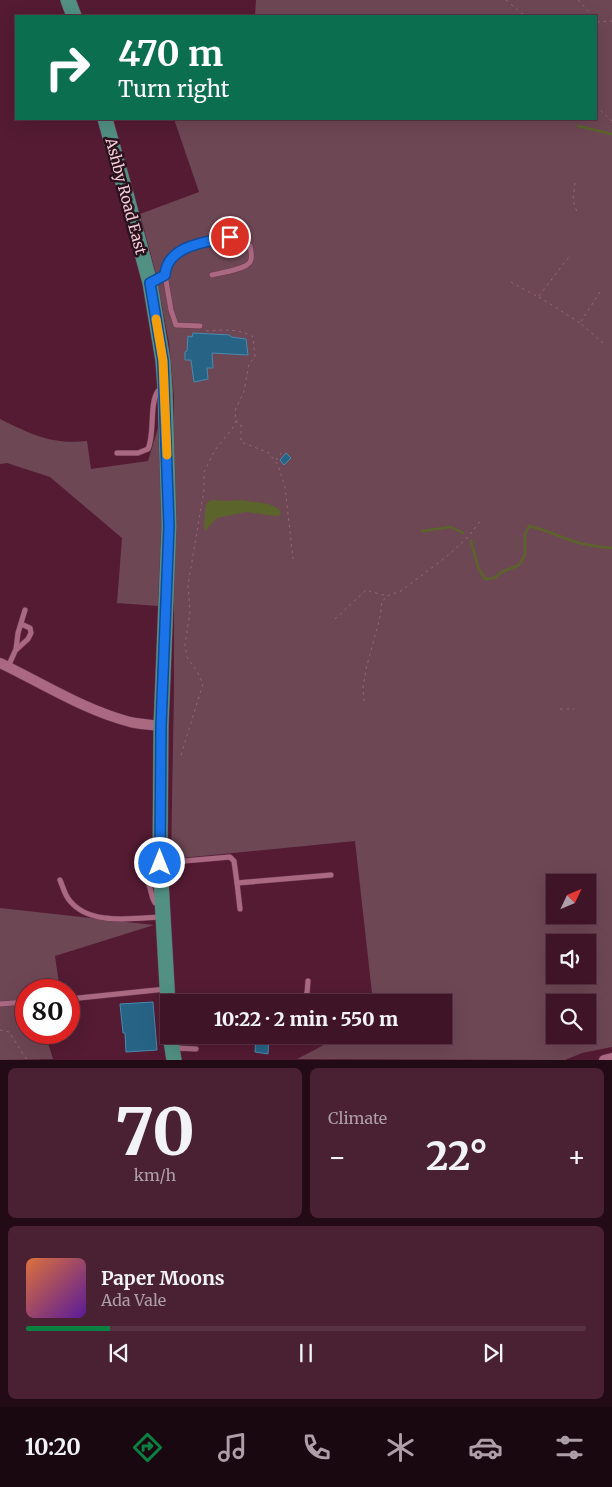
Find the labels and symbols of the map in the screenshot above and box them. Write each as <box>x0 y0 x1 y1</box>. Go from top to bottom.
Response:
street label: Ashby Road East <box>101 135 151 257</box>
pin <box>209 216 251 258</box>
position arrow <box>133 836 185 888</box>
north arrow <box>546 874 596 924</box>
speed limit sign: 80 <box>15 979 80 1044</box>

